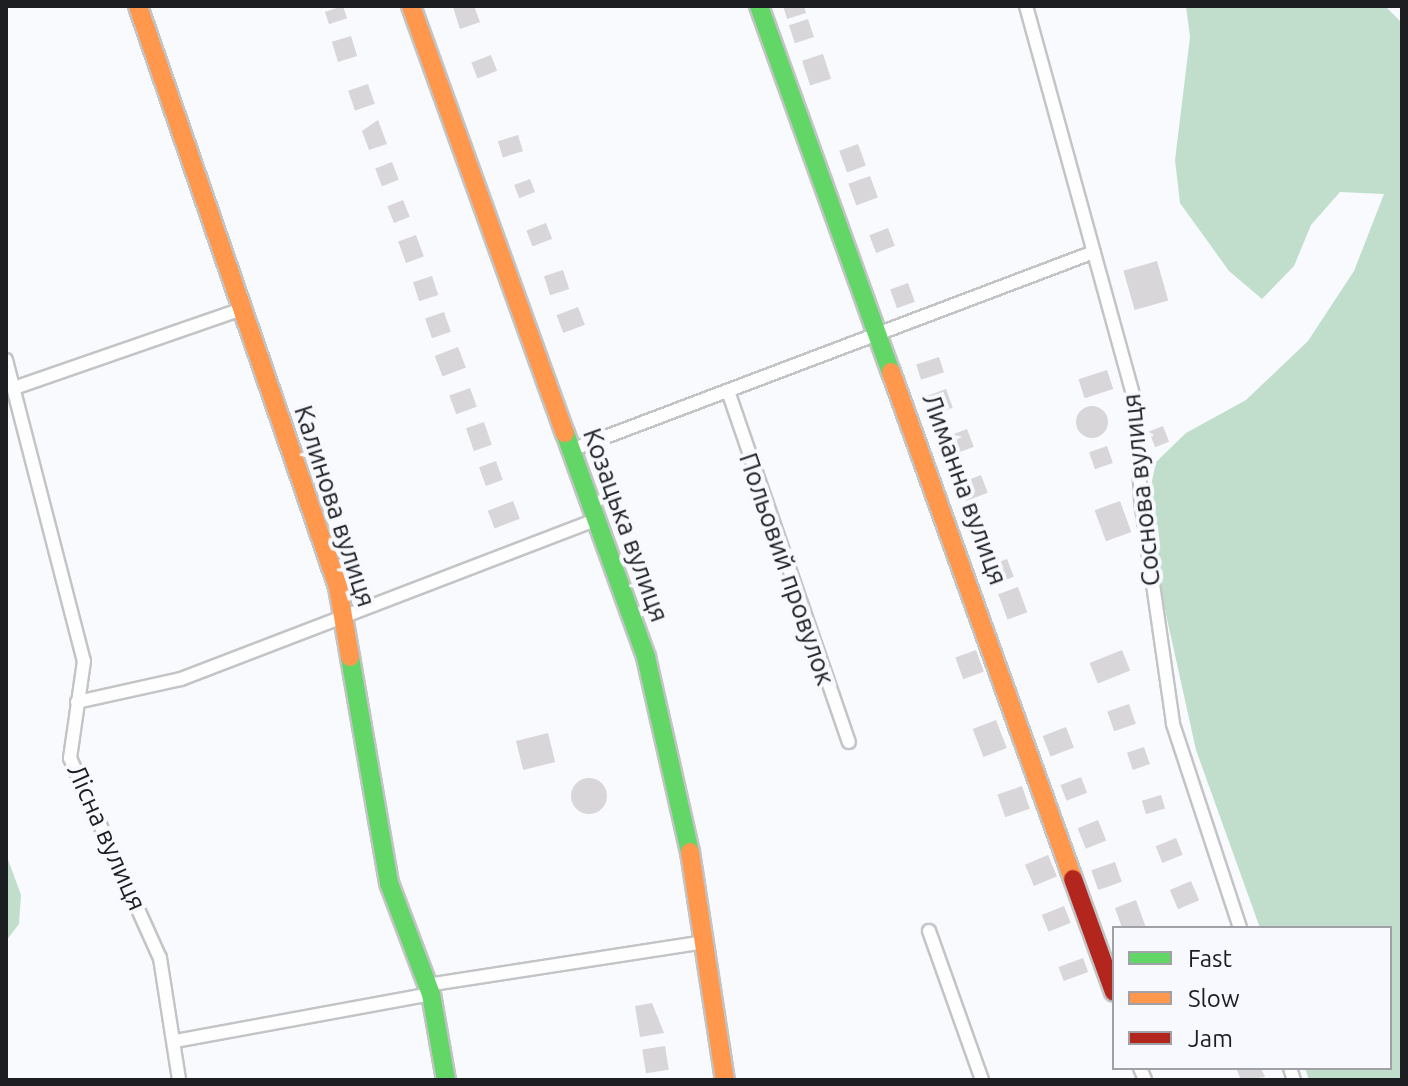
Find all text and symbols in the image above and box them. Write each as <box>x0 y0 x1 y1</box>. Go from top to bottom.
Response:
street label: Лиманна вулиця <box>916 389 1014 589</box>
street label: Соснова вулиця <box>1115 392 1167 588</box>
street label: Калинова вулиця <box>288 401 382 611</box>
street label: Козацька вулиця <box>576 424 676 626</box>
street label: Польовий провулок <box>733 449 841 689</box>
street label: Лісна вулиця <box>61 759 153 915</box>
legend <box>1112 926 1392 1070</box>
text: Fast <box>1188 945 1232 972</box>
text: Slow <box>1188 985 1240 1012</box>
text: Jam <box>1188 1025 1233 1052</box>

